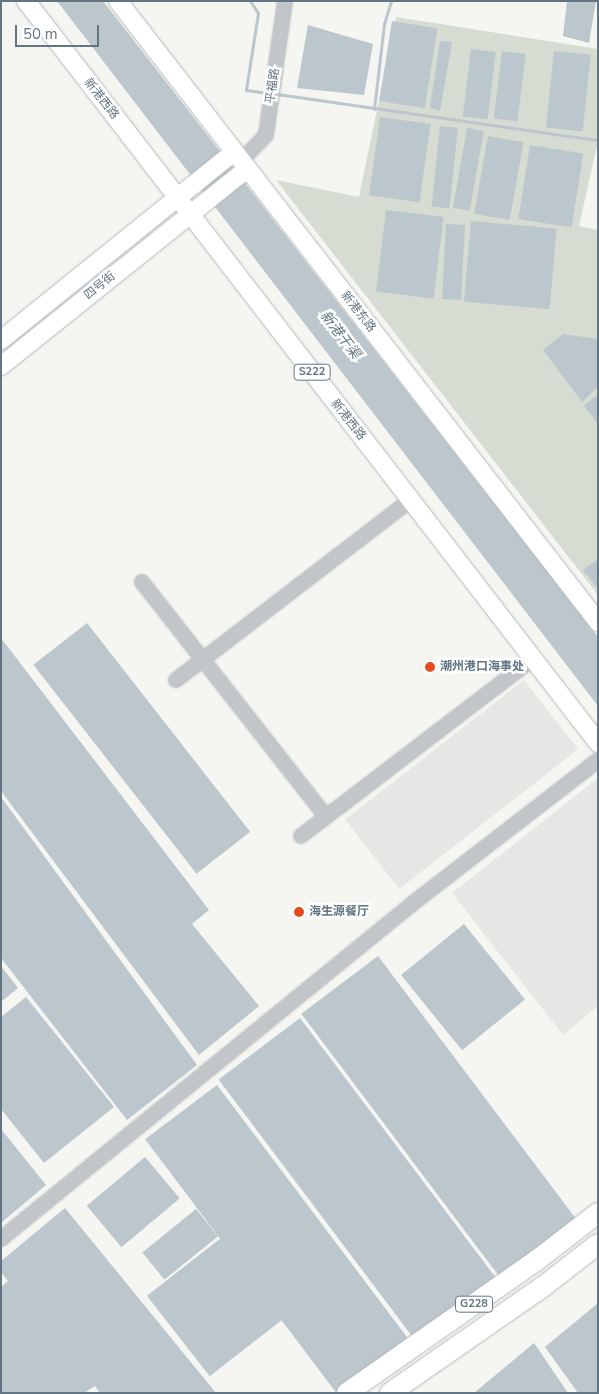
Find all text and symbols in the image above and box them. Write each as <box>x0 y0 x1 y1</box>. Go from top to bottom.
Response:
scale bar <box>18 15 101 47</box>
text: 50 m <box>23 24 58 44</box>
street label: 平福路 <box>263 67 283 105</box>
street label: 新港西路 <box>81 76 121 122</box>
street label: 四号街 <box>81 269 119 303</box>
street label: 新港东路 <box>338 289 378 335</box>
water label: 新港干渠 <box>316 308 364 362</box>
road number: S222 <box>293 364 331 381</box>
street label: 新港西路 <box>328 397 368 443</box>
place label: 潮州港口海事处 <box>440 660 524 674</box>
marker: 潮州港口海事处 <box>424 661 436 673</box>
place label: 海生源餐厅 <box>309 905 369 919</box>
marker: 海生源餐厅 <box>293 906 305 918</box>
road number: G228 <box>454 1296 494 1312</box>

